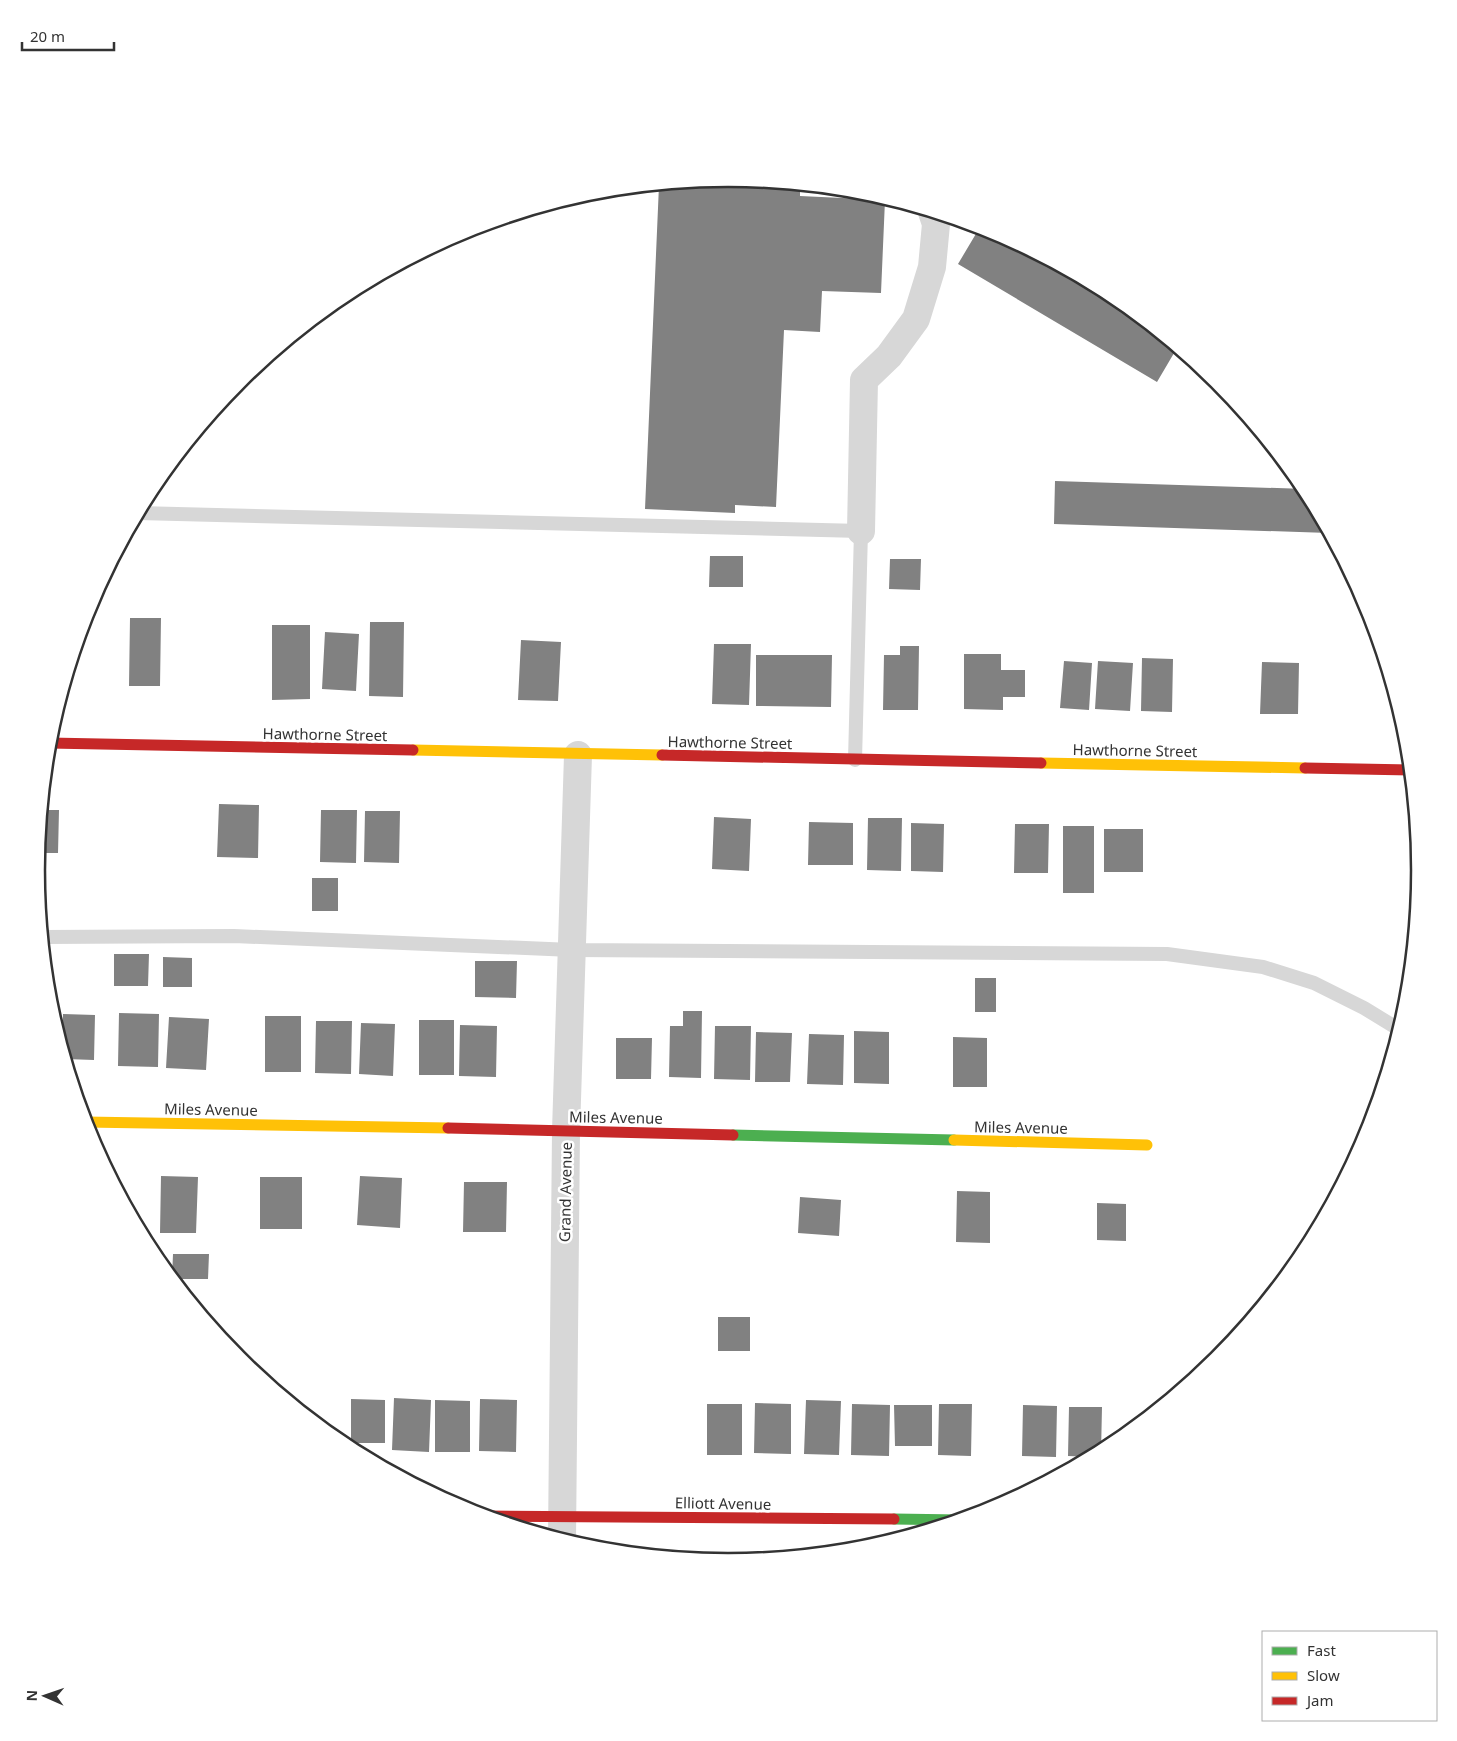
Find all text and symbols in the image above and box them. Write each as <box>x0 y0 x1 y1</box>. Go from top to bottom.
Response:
scale bar <box>22 20 115 52</box>
text: 20 m <box>30 26 65 46</box>
street label: Hawthorne Street <box>262 723 388 745</box>
street label: Hawthorne Street <box>667 731 793 753</box>
street label: Hawthorne Street <box>1072 739 1198 761</box>
street label: Miles Avenue <box>164 1098 258 1120</box>
street label: Miles Avenue <box>569 1106 663 1128</box>
street label: Miles Avenue <box>974 1116 1068 1138</box>
street label: Grand Avenue <box>554 1142 576 1242</box>
street label: Elliott Avenue <box>675 1492 771 1514</box>
legend <box>1262 1631 1437 1721</box>
text: Fast <box>1307 1640 1336 1660</box>
text: Slow <box>1307 1665 1340 1685</box>
north arrow <box>20 1671 70 1721</box>
text: N <box>22 1690 41 1702</box>
text: Jam <box>1305 1690 1334 1710</box>

